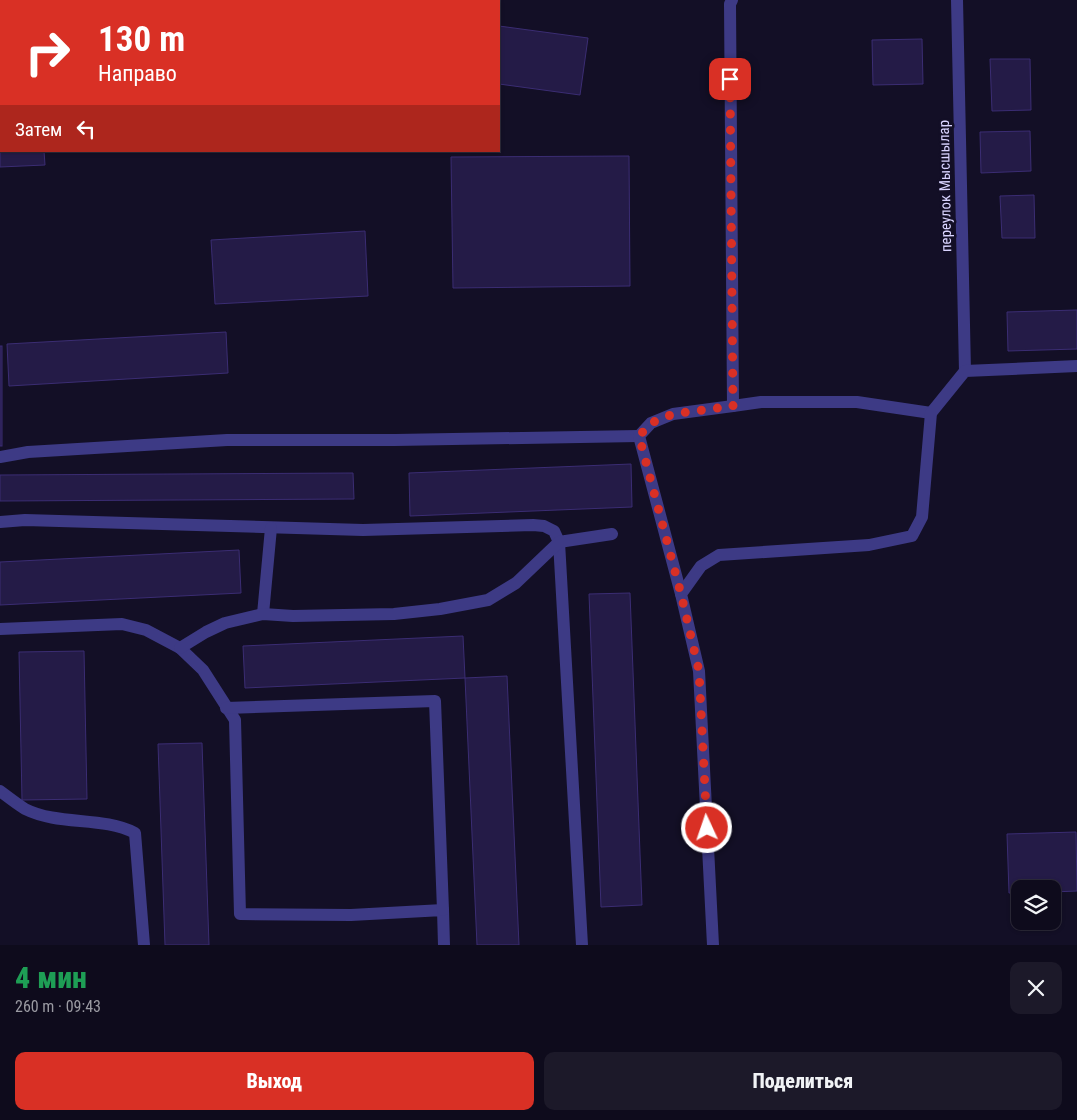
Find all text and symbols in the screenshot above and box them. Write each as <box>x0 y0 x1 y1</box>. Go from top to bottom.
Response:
text: 130 m <box>98 19 185 60</box>
icon: right <box>15 20 80 85</box>
pin <box>709 58 751 100</box>
text: Направо <box>98 61 177 86</box>
icon: arrive <box>716 65 744 93</box>
icon: left <box>72 115 100 143</box>
text: Затем <box>15 118 62 141</box>
street label: переулок Мысшылар <box>935 120 955 252</box>
position arrow <box>680 801 732 853</box>
map controls <box>1011 880 1061 930</box>
button: layers <box>1011 880 1061 930</box>
text: 4 мин <box>15 960 87 995</box>
button: close <box>1010 962 1062 1014</box>
text: 260 m · 09:43 <box>15 997 101 1016</box>
button: Выход <box>15 1052 534 1110</box>
button: Поделиться <box>544 1052 1062 1110</box>

